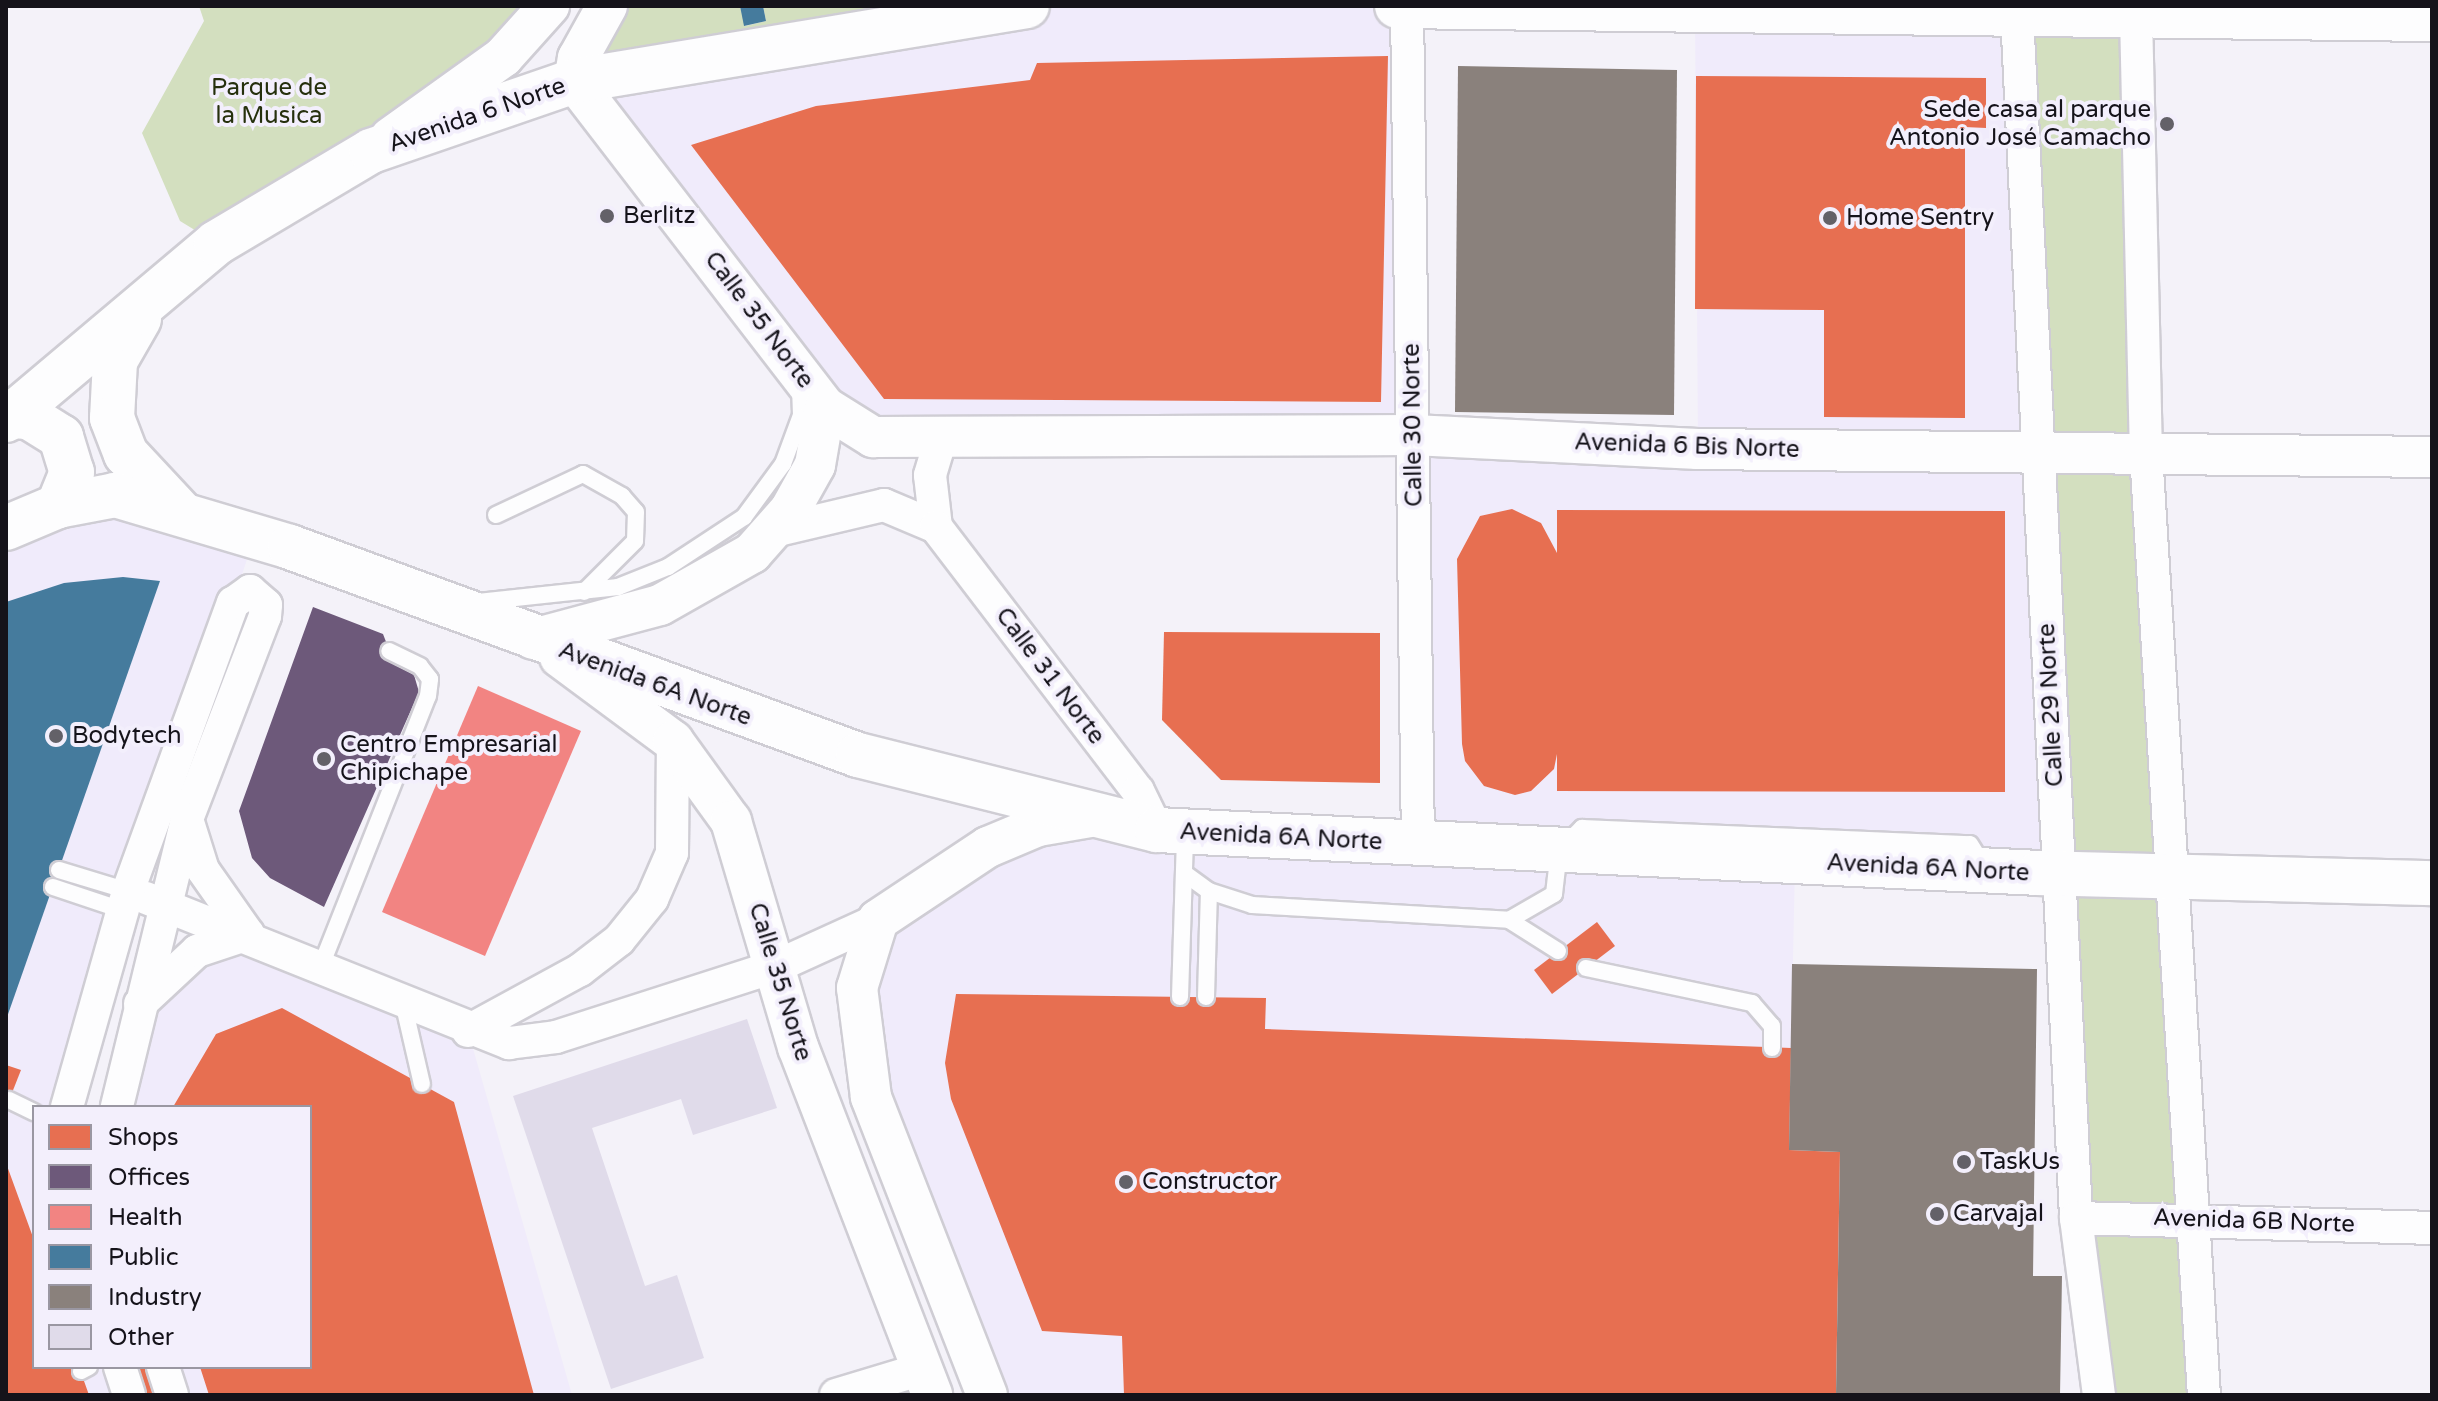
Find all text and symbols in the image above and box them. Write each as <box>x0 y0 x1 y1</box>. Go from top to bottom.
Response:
street label: Avenida 6 Norte <box>385 71 569 159</box>
park label: Parque de la Musica <box>211 74 327 130</box>
place label: Sede casa al parque Antonio José Camacho <box>1889 96 2151 152</box>
marker: Sede casa al parque Antonio José Camacho <box>2158 115 2176 133</box>
place label: Berlitz <box>623 202 695 230</box>
place label: Home Sentry <box>1846 204 1994 232</box>
marker: Berlitz <box>598 207 616 225</box>
marker: Home Sentry <box>1821 209 1839 227</box>
street label: Calle 35 Norte <box>698 246 820 394</box>
street label: Calle 30 Norte <box>1397 343 1429 507</box>
street label: Avenida 6 Bis Norte <box>1574 428 1800 464</box>
street label: Calle 31 Norte <box>989 602 1111 750</box>
street label: Calle 29 Norte <box>2032 623 2070 787</box>
street label: Avenida 6A Norte <box>555 636 755 732</box>
place label: Bodytech <box>72 722 182 750</box>
marker: Bodytech <box>47 727 65 745</box>
place label: Centro Empresarial Chipichape <box>340 731 557 787</box>
marker: Centro Empresarial Chipichape <box>315 750 333 768</box>
street label: Avenida 6A Norte <box>1179 817 1383 857</box>
street label: Avenida 6A Norte <box>1826 848 2030 888</box>
street label: Calle 35 Norte <box>742 900 818 1064</box>
legend <box>32 1105 312 1369</box>
text: Shops <box>108 1123 178 1152</box>
place label: TaskUs <box>1980 1148 2060 1176</box>
marker: TaskUs <box>1955 1153 1973 1171</box>
text: Offices <box>108 1163 190 1192</box>
place label: Constructor <box>1142 1168 1277 1196</box>
marker: Constructor <box>1117 1173 1135 1191</box>
place label: Carvajal <box>1953 1200 2044 1228</box>
text: Health <box>108 1203 183 1232</box>
street label: Avenida 6B Norte <box>2153 1203 2355 1239</box>
marker: Carvajal <box>1928 1205 1946 1223</box>
text: Public <box>108 1243 178 1272</box>
text: Industry <box>108 1283 202 1312</box>
text: Other <box>108 1323 174 1352</box>

